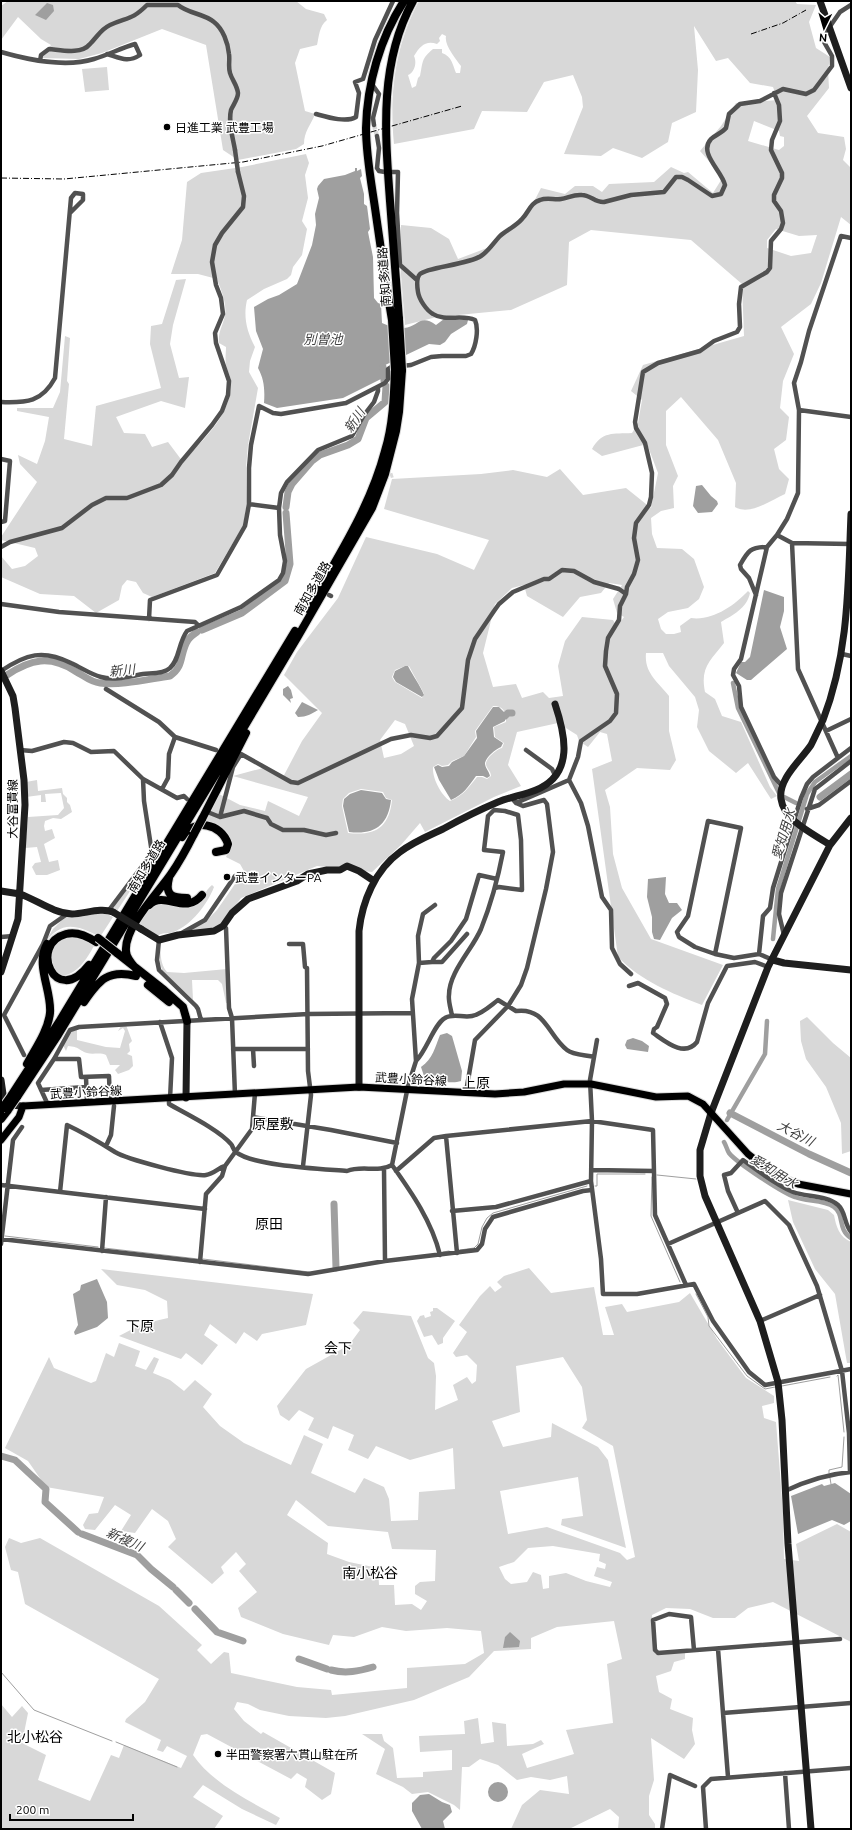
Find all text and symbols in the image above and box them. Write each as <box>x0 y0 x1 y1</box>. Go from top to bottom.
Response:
north arrow <box>804 8 844 48</box>
text: N <box>819 32 828 44</box>
place label: 日進工業 武豊工場 <box>175 121 274 134</box>
marker: 日進工業 武豊工場 <box>162 122 172 132</box>
street label: 南知多道路 <box>375 247 393 307</box>
water label: 別曽池 <box>303 332 344 346</box>
water label: 新川 <box>341 404 368 435</box>
street label: 南知多道路 <box>291 559 333 617</box>
water label: 新川 <box>108 661 138 678</box>
street label: 大谷富貴線 <box>6 779 19 839</box>
water label: 愛知用水 <box>769 805 798 861</box>
street label: 南知多道路 <box>125 837 167 895</box>
place label: 武豊インターPA <box>235 871 322 884</box>
marker: 武豊インターPA <box>222 872 232 882</box>
street label: 武豊小鈴谷線 <box>375 1071 447 1087</box>
district label: 上原 <box>462 1075 490 1091</box>
street label: 武豊小鈴谷線 <box>50 1084 122 1100</box>
district label: 原屋敷 <box>252 1116 294 1132</box>
water label: 大谷川 <box>775 1118 818 1149</box>
water label: 愛知用水 <box>748 1151 801 1192</box>
district label: 原田 <box>255 1216 283 1232</box>
district label: 下原 <box>126 1318 154 1334</box>
district label: 会下 <box>324 1340 352 1356</box>
water label: 新複川 <box>104 1525 147 1554</box>
district label: 南小松谷 <box>342 1565 398 1581</box>
district label: 北小松谷 <box>7 1729 63 1745</box>
place label: 半田警察署六貫山駐在所 <box>226 1748 358 1761</box>
marker: 半田警察署六貫山駐在所 <box>213 1749 223 1759</box>
scale bar <box>10 1796 133 1822</box>
text: 200 m <box>16 1803 49 1816</box>

